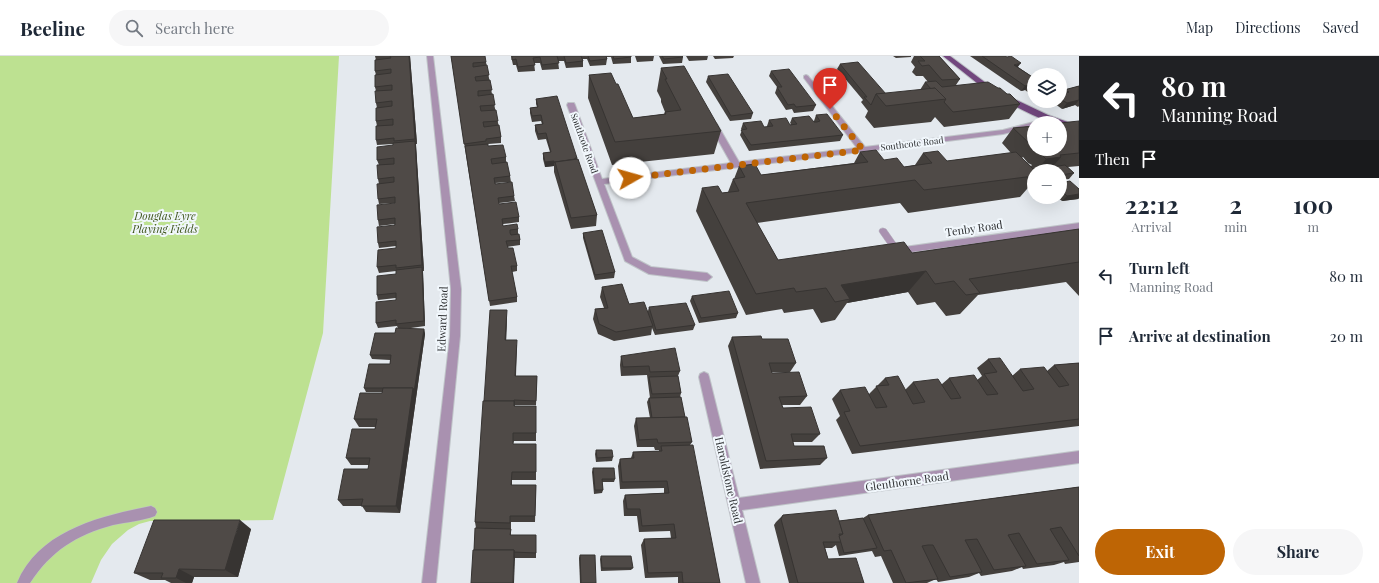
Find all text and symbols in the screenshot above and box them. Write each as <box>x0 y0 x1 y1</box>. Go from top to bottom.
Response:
search box <box>109 10 389 46</box>
text: Beeline <box>20 15 85 41</box>
icon: search <box>123 17 145 39</box>
text: Search here <box>155 18 234 38</box>
text: Map <box>1186 18 1213 37</box>
text: Directions <box>1235 18 1301 37</box>
text: Saved <box>1323 18 1359 37</box>
text: 80 m <box>1161 67 1227 104</box>
pin <box>813 68 847 109</box>
map controls <box>1027 68 1067 204</box>
button: layers <box>1027 68 1067 108</box>
icon: left <box>1095 72 1147 124</box>
icon: arrive <box>819 74 841 96</box>
text: Manning Road <box>1161 103 1278 127</box>
street label: Southcote Road <box>569 111 602 175</box>
button: + <box>1027 116 1067 156</box>
street label: Southcote Road <box>880 133 945 153</box>
icon: arrive <box>1138 148 1160 170</box>
text: Then <box>1095 149 1130 169</box>
position arrow <box>609 157 651 199</box>
button: − <box>1027 164 1067 204</box>
text: 22:12 <box>1125 188 1179 220</box>
text: 2 <box>1230 188 1242 220</box>
text: 100 <box>1293 188 1333 220</box>
park label: Douglas Eyre Playing Fields <box>131 208 199 236</box>
street label: Tenby Road <box>944 216 1004 239</box>
text: Arrival <box>1132 218 1172 235</box>
text: min <box>1224 218 1247 235</box>
text: m <box>1307 218 1319 235</box>
text: Turn left <box>1129 258 1190 278</box>
icon: left <box>1095 265 1117 287</box>
text: 80 m <box>1329 266 1363 286</box>
text: Manning Road <box>1129 278 1213 295</box>
street label: Edward Road <box>433 285 451 352</box>
icon: arrive <box>1095 325 1117 347</box>
text: Arrive at destination <box>1129 326 1271 346</box>
text: 20 m <box>1330 326 1363 346</box>
street label: Haroldstone Road <box>712 435 746 525</box>
street label: Glenthorne Road <box>864 468 950 494</box>
button: Exit <box>1095 529 1225 575</box>
button: Share <box>1233 529 1363 575</box>

